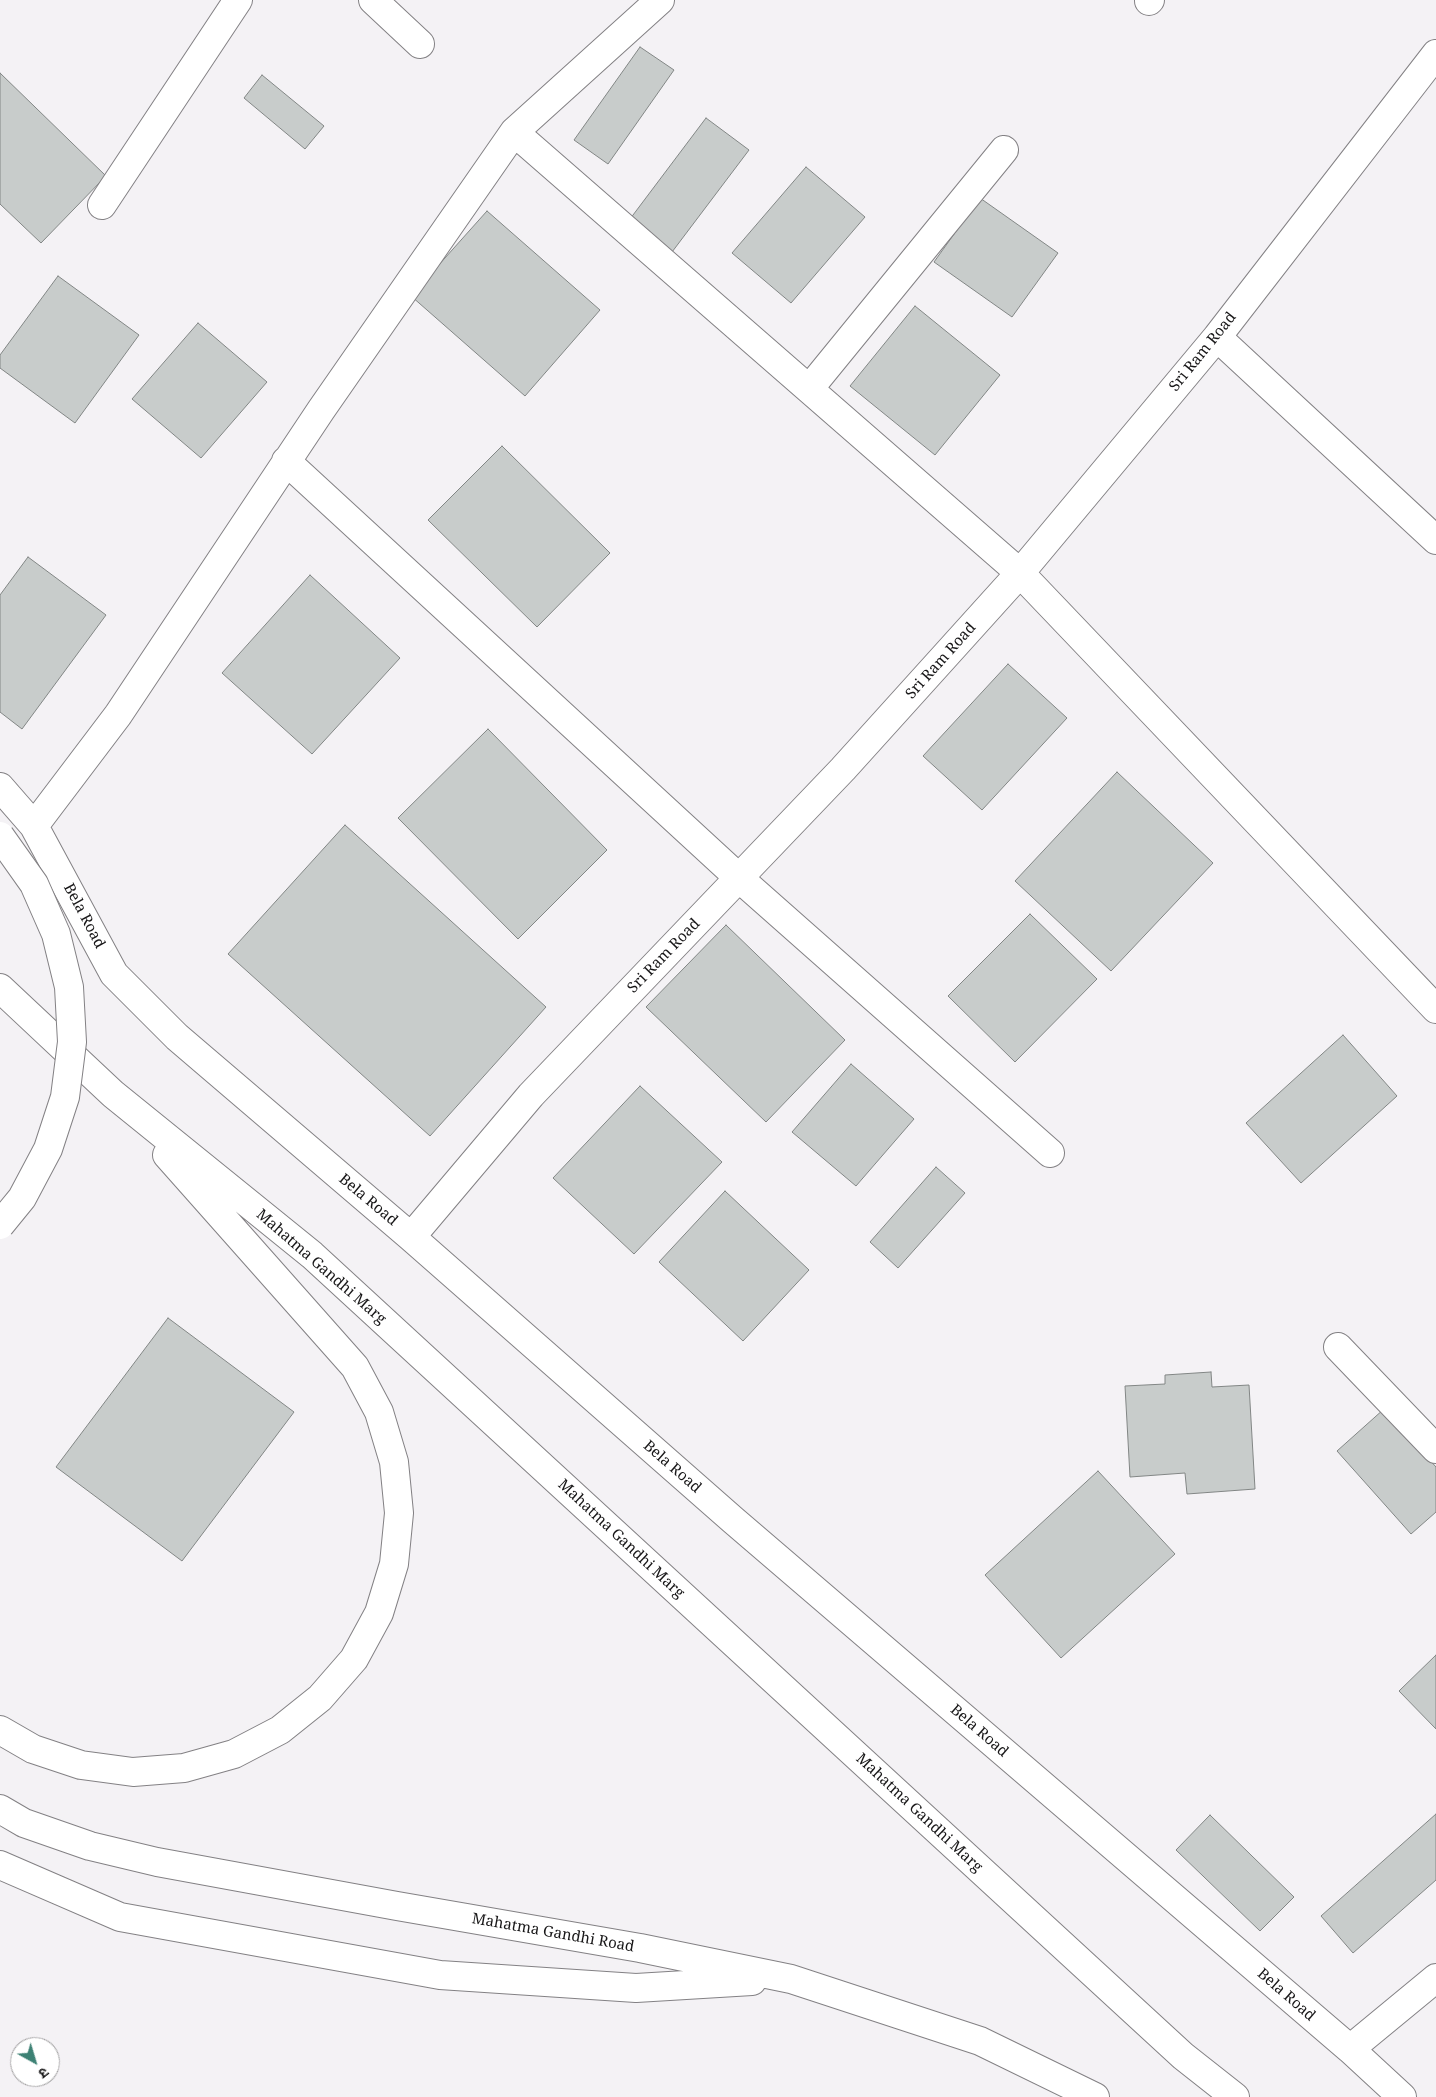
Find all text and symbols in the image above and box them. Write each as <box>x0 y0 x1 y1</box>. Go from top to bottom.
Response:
street label: Sri Ram Road <box>1166 309 1240 395</box>
street label: Sri Ram Road <box>902 619 980 703</box>
street label: Bela Road <box>59 880 109 952</box>
street label: Sri Ram Road <box>624 915 704 997</box>
street label: Bela Road <box>335 1170 401 1230</box>
street label: Mahatma Gandhi Marg <box>252 1206 390 1328</box>
street label: Bela Road <box>639 1437 705 1497</box>
street label: Mahatma Gandhi Marg <box>554 1476 688 1602</box>
street label: Bela Road <box>946 1701 1012 1761</box>
street label: Mahatma Gandhi Marg <box>852 1750 986 1876</box>
street label: Mahatma Gandhi Road <box>470 1910 636 1956</box>
street label: Bela Road <box>1253 1965 1319 2025</box>
north arrow <box>10 2037 60 2087</box>
text: उ <box>35 2063 53 2083</box>

